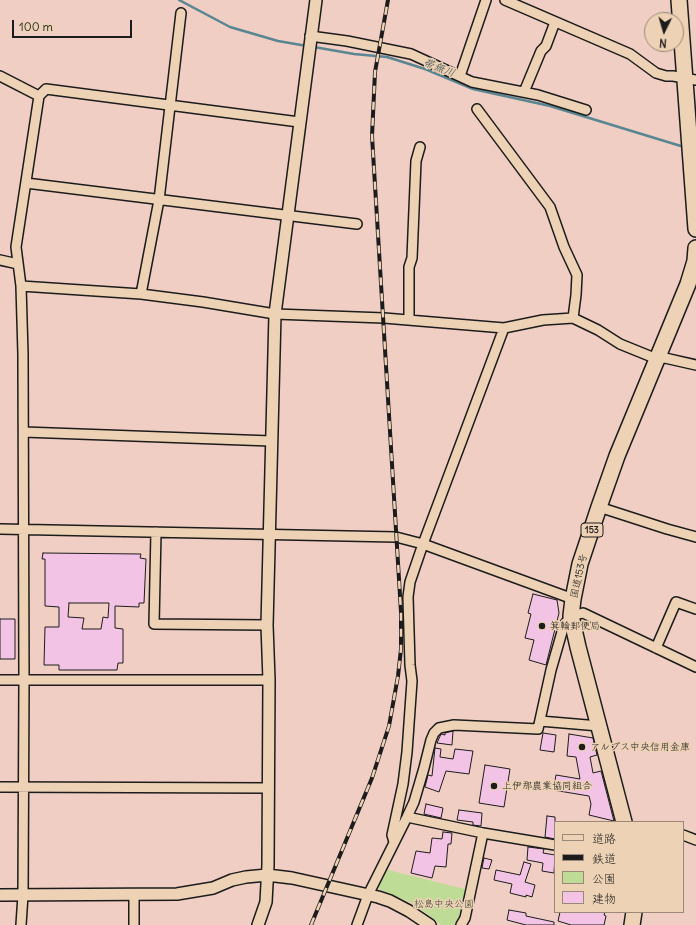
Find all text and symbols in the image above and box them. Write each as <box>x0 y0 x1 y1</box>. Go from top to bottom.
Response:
scale bar <box>14 12 134 38</box>
north arrow <box>644 12 684 52</box>
text: 100 m <box>19 19 53 34</box>
text: N <box>659 36 667 50</box>
water label: 帯無川 <box>421 56 457 80</box>
road number: 153 <box>581 523 603 537</box>
street label: 国道153号 <box>568 553 590 599</box>
place label: 箕輪郵便局 <box>550 620 600 632</box>
marker: 箕輪郵便局 <box>537 621 547 631</box>
place label: アルプス中央信用金庫 <box>590 741 690 753</box>
marker: アルプス中央信用金庫 <box>577 742 587 752</box>
place label: 上伊那農業協同組合 <box>502 780 592 792</box>
marker: 上伊那農業協同組合 <box>489 781 499 791</box>
legend <box>554 821 684 913</box>
text: 道路 <box>592 831 616 846</box>
text: 鉄道 <box>592 851 616 866</box>
text: 公園 <box>592 871 616 886</box>
text: 建物 <box>592 891 616 906</box>
park label: 松島中央公園 <box>414 898 474 910</box>

